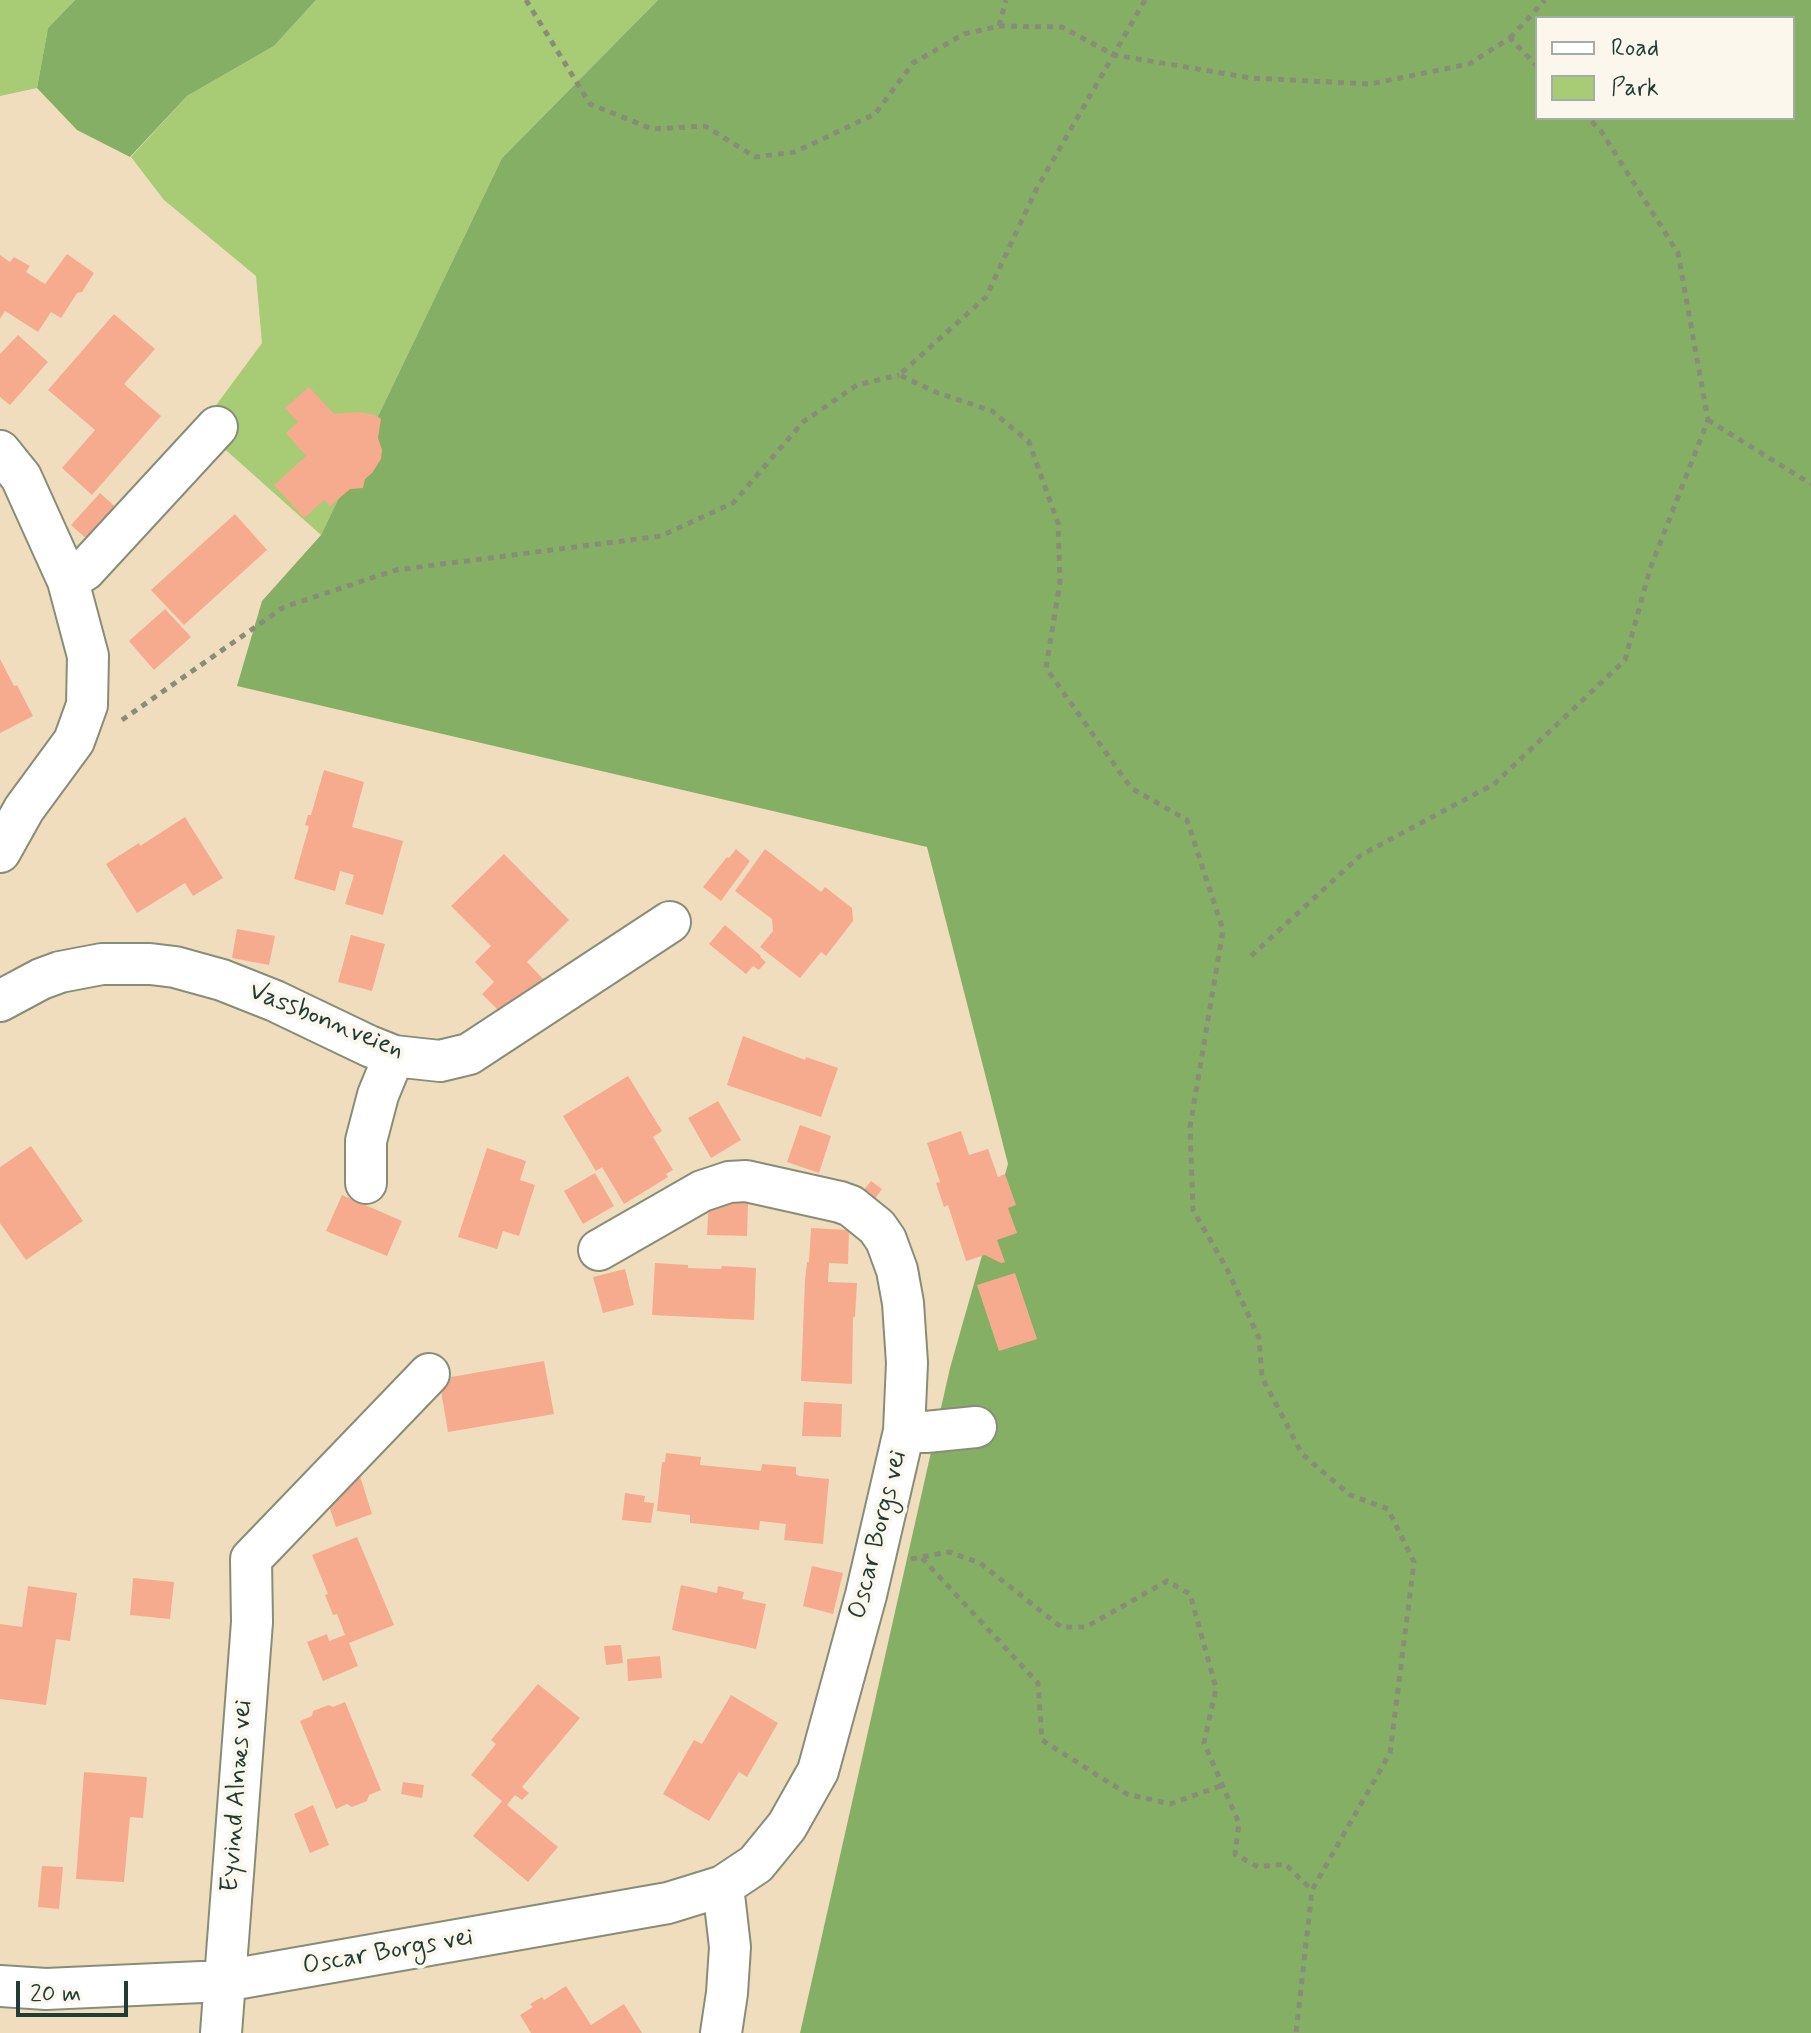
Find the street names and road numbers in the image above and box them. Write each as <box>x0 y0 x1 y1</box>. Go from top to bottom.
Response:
street label: Vassbonnveien <box>244 977 408 1067</box>
street label: Oscar Borgs vei <box>843 1448 915 1622</box>
street label: Eyvind Alnæs vei <box>216 1699 260 1893</box>
street label: Oscar Borgs vei <box>300 1923 476 1983</box>

